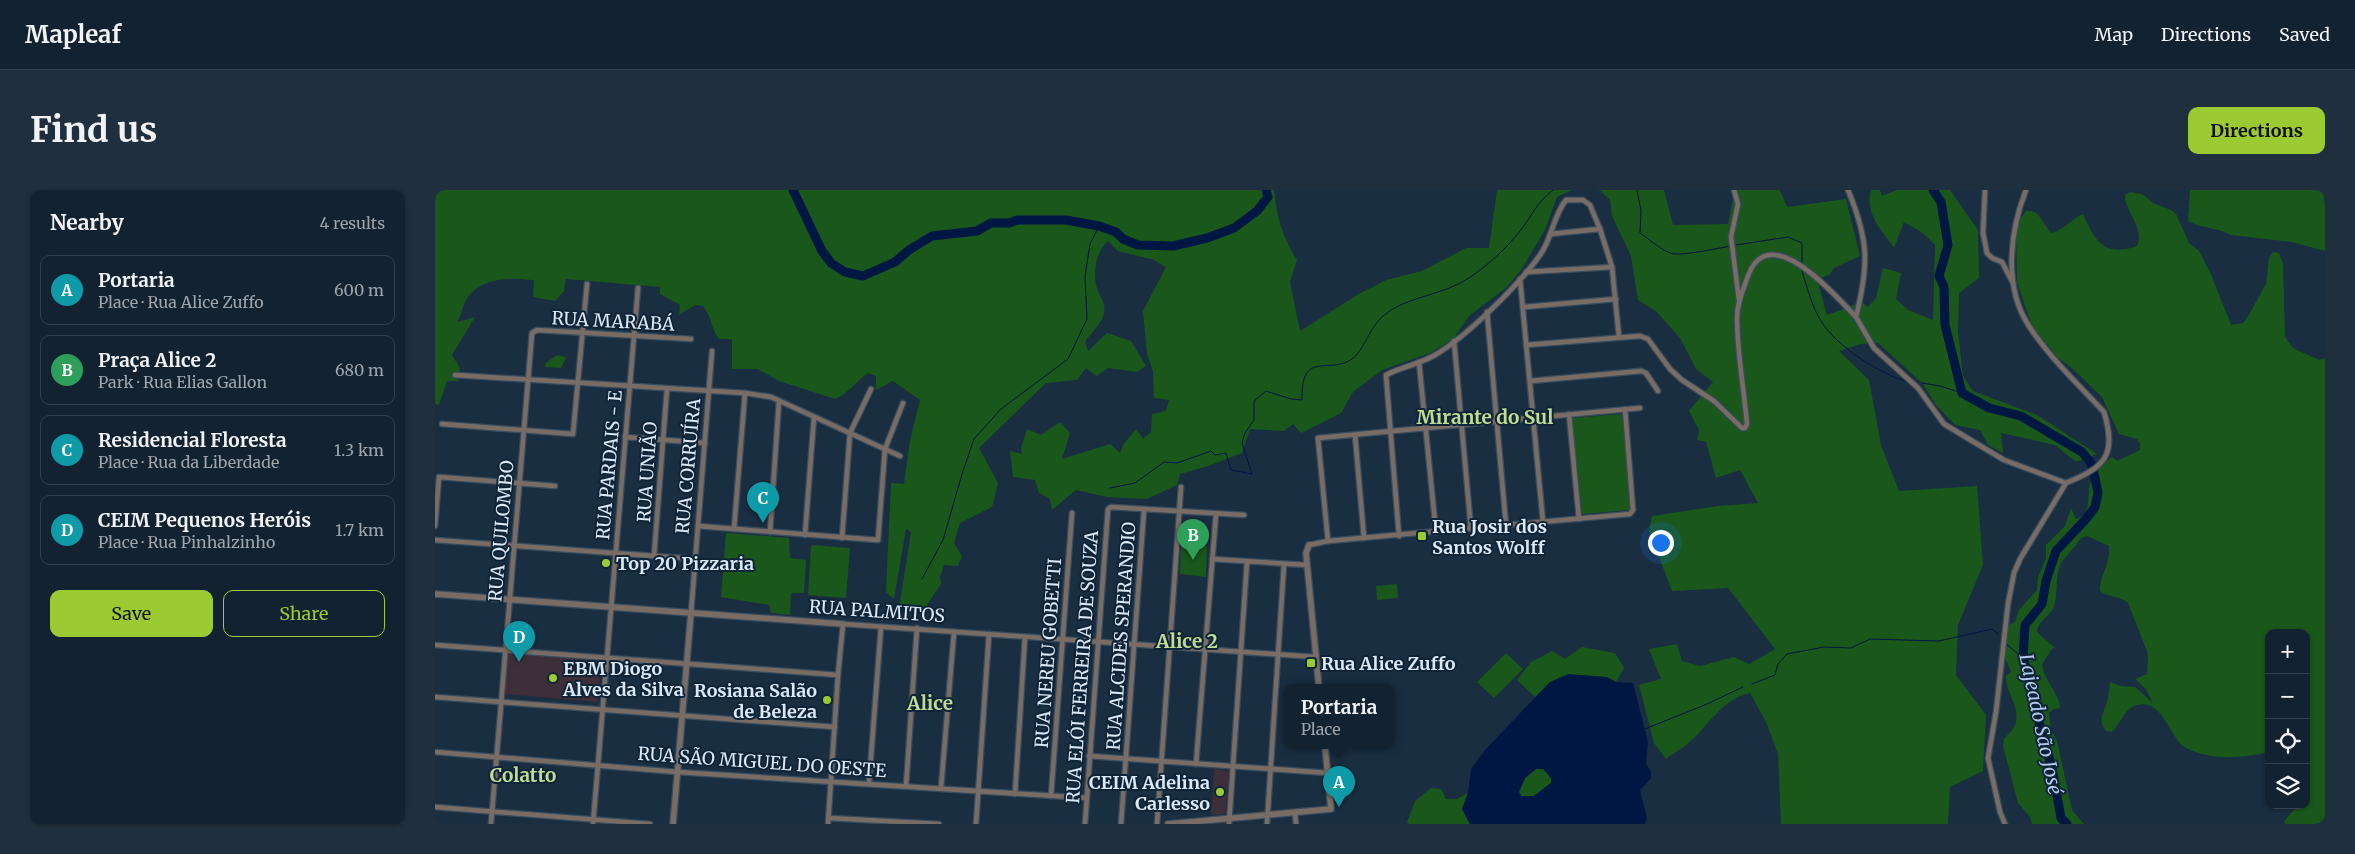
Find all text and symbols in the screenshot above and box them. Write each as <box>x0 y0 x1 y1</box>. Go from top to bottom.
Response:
text: Mapleaf <box>25 19 121 50</box>
text: Map <box>2095 23 2133 46</box>
text: Directions <box>2161 23 2251 46</box>
text: Saved <box>2279 23 2330 46</box>
button: Directions <box>2188 107 2325 154</box>
text: Find us <box>30 108 157 152</box>
text: Nearby <box>50 209 124 236</box>
text: 4 results <box>319 213 385 233</box>
text: Portaria <box>98 268 175 292</box>
text: A <box>61 280 73 300</box>
text: 600 m <box>334 280 384 300</box>
text: Place · Rua Alice Zuffo <box>98 292 264 312</box>
street label: RUA MARABÁ <box>551 306 675 336</box>
text: Praça Alice 2 <box>98 348 216 372</box>
text: B <box>61 360 73 380</box>
text: 680 m <box>335 360 384 380</box>
text: Park · Rua Elias Gallon <box>98 372 267 392</box>
street label: RUA PARDAIS - E <box>591 389 627 541</box>
street label: RUA CORRUÍRA <box>671 397 705 535</box>
district label: Mirante do Sul <box>1417 405 1553 429</box>
street label: RUA UNIÃO <box>632 421 662 523</box>
text: Residencial Floresta <box>98 428 287 452</box>
text: C <box>62 440 72 460</box>
text: 1.3 km <box>334 440 384 460</box>
text: Place · Rua da Liberdade <box>98 452 279 472</box>
street label: RUA QUILOMBO <box>483 459 519 603</box>
pin: C <box>747 482 779 523</box>
text: CEIM Pequenos Heróis <box>98 508 311 532</box>
place label: Rua Josir dos Santos Wolff <box>1432 515 1547 559</box>
pin: B <box>1177 519 1209 560</box>
text: D <box>61 520 73 540</box>
text: 1.7 km <box>335 520 384 540</box>
street label: RUA ALCIDES SPERANDIO <box>1102 521 1140 751</box>
street label: RUA ELÓI FERREIRA DE SOUZA <box>1061 529 1103 804</box>
marker: Rua Josir dos Santos Wolff <box>1416 530 1428 542</box>
your location <box>1648 530 1674 556</box>
text: Place · Rua Pinhalzinho <box>98 532 275 552</box>
place label: Top 20 Pizzaria <box>616 552 754 575</box>
marker: Top 20 Pizzaria <box>600 557 612 569</box>
street label: RUA NEREU GOBETTI <box>1030 557 1066 749</box>
button: Save <box>50 590 213 637</box>
button: Share <box>223 590 385 637</box>
street label: RUA PALMITOS <box>808 595 946 627</box>
pin: D <box>503 621 535 662</box>
district label: Alice 2 <box>1155 629 1218 653</box>
map controls <box>2265 629 2310 809</box>
button: + <box>2265 629 2310 674</box>
water label: Lajeado São José <box>2014 651 2068 797</box>
place label: Rua Alice Zuffo <box>1321 652 1456 675</box>
place label: EBM Diogo Alves da Silva <box>562 657 684 701</box>
marker: Rua Alice Zuffo <box>1305 657 1317 669</box>
marker: EBM Diogo Alves da Silva <box>547 672 559 684</box>
button: − <box>2265 674 2310 719</box>
place label: Rosiana Salão de Beleza <box>694 679 817 723</box>
popup <box>1283 684 1395 749</box>
district label: Alice <box>906 691 953 715</box>
marker: Rosiana Salão de Beleza <box>821 694 833 706</box>
text: Portaria <box>1301 695 1377 719</box>
text: Place <box>1301 719 1341 739</box>
button: locate <box>2265 719 2310 764</box>
street label: RUA SÃO MIGUEL DO OESTE <box>637 742 888 782</box>
district label: Colatto <box>490 763 556 787</box>
button: layers <box>2265 764 2310 809</box>
pin: A <box>1323 766 1355 807</box>
place label: CEIM Adelina Carlesso <box>1089 771 1210 815</box>
marker: CEIM Adelina Carlesso <box>1214 786 1226 798</box>

